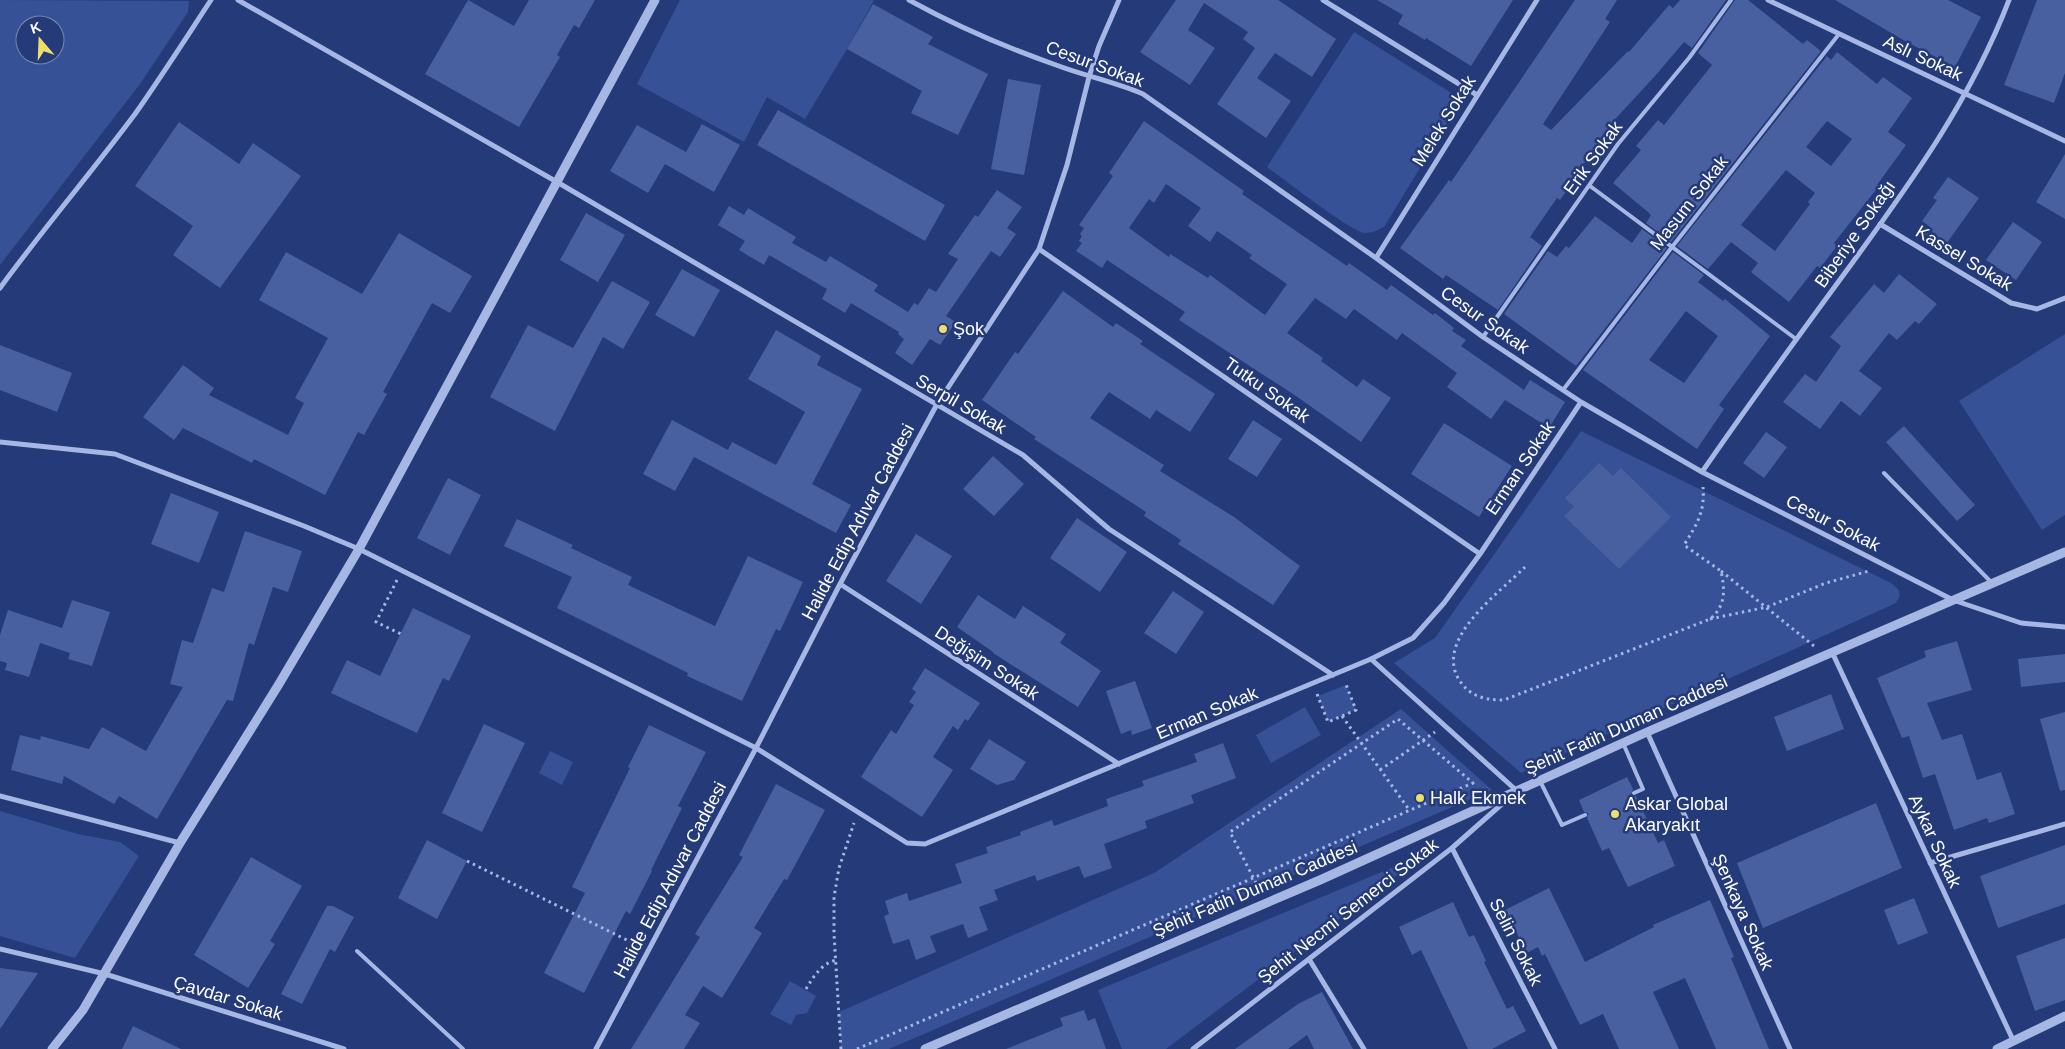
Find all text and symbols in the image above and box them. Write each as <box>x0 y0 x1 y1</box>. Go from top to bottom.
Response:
north arrow <box>15 15 65 65</box>
text: K <box>28 18 43 37</box>
street label: Aslı Sokak <box>1880 31 1967 85</box>
street label: Cesur Sokak <box>1043 37 1148 91</box>
street label: Melek Sokak <box>1408 71 1480 170</box>
street label: Erik Sokak <box>1560 117 1627 199</box>
street label: Masum Sokak <box>1646 151 1733 254</box>
street label: Biberiye Sokağı <box>1811 177 1899 291</box>
street label: Kassel Sokak <box>1912 221 2017 295</box>
street label: Cesur Sokak <box>1437 282 1534 358</box>
place label: Şok <box>953 319 985 339</box>
marker: Şok <box>937 323 949 335</box>
street label: Tutku Sokak <box>1221 353 1314 427</box>
street label: Serpil Sokak <box>912 370 1011 438</box>
street label: Erman Sokak <box>1482 417 1559 518</box>
street label: Halide Edip Adıvar Caddesi <box>798 421 918 623</box>
street label: Cesur Sokak <box>1783 491 1884 556</box>
street label: Değişim Sokak <box>931 622 1044 705</box>
street label: Şehit Fatih Duman Caddesi <box>1521 671 1731 779</box>
street label: Erman Sokak <box>1153 682 1262 743</box>
street label: Halide Edip Adıvar Caddesi <box>610 779 730 981</box>
place label: Halk Ekmek <box>1430 788 1527 808</box>
street label: Aykar Sokak <box>1905 791 1966 892</box>
marker: Halk Ekmek <box>1414 792 1426 804</box>
place label: Askar Global Akaryakıt <box>1625 794 1728 835</box>
marker: Askar Global Akaryakıt <box>1609 808 1621 820</box>
street label: Şehit Necmi Semerci Sokak <box>1254 834 1443 988</box>
street label: Şehit Fatih Duman Caddesi <box>1150 837 1360 941</box>
street label: Şenkaya Sokak <box>1708 851 1778 974</box>
street label: Selin Sokak <box>1486 895 1547 990</box>
street label: Çavdar Sokak <box>171 972 286 1024</box>

